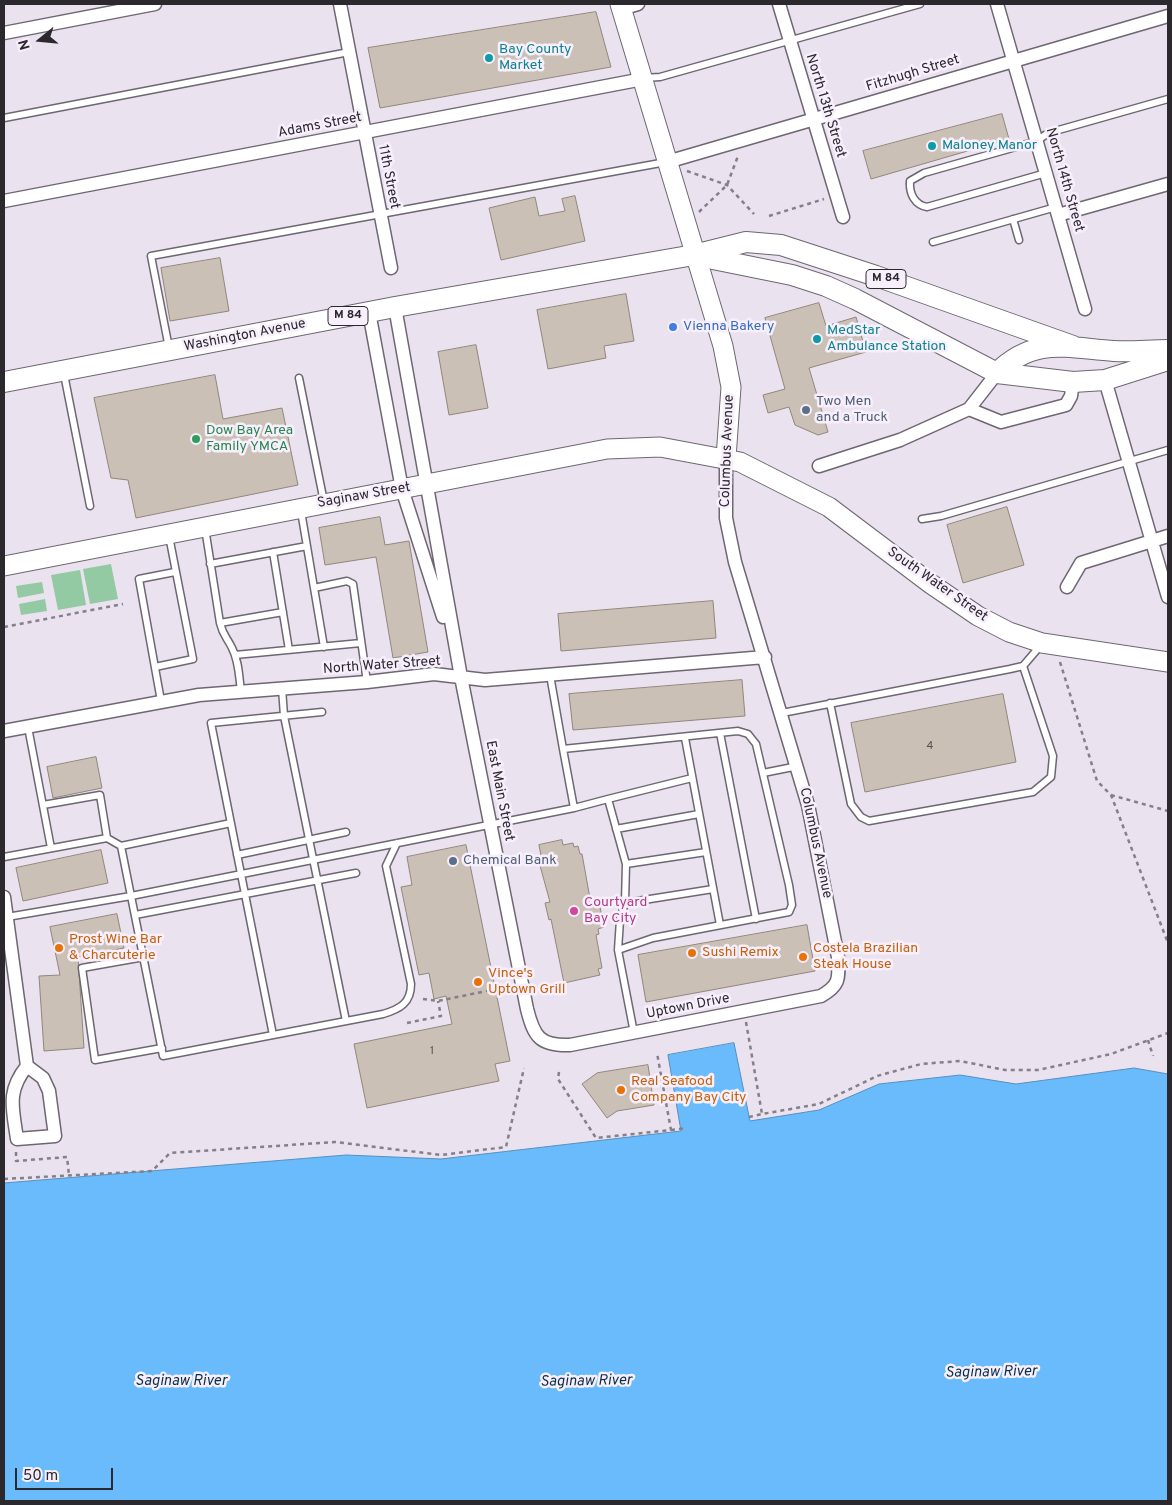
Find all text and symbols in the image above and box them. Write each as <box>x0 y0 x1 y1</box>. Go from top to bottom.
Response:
north arrow <box>15 15 65 65</box>
text: N <box>16 37 35 52</box>
place label: Bay County Market <box>499 42 571 74</box>
marker: Bay County Market <box>483 52 495 64</box>
street label: North 13th Street <box>801 52 849 160</box>
street label: Fitzhugh Street <box>864 52 962 96</box>
street label: Adams Street <box>277 110 363 142</box>
street label: North 14th Street <box>1041 126 1087 234</box>
place label: Maloney Manor <box>942 138 1037 154</box>
marker: Maloney Manor <box>926 140 938 152</box>
street label: 11th Street <box>374 143 402 211</box>
road number: M 84 <box>866 270 906 288</box>
road number: M 84 <box>328 306 368 326</box>
street label: Washington Avenue <box>183 316 307 356</box>
place label: Vienna Bakery <box>683 319 774 335</box>
marker: Vienna Bakery <box>667 321 679 333</box>
place label: MedStar Ambulance Station <box>827 323 946 356</box>
marker: MedStar Ambulance Station <box>811 333 823 345</box>
street label: Columbus Avenue <box>718 394 738 508</box>
place label: Two Men and a Truck <box>816 394 888 427</box>
marker: Two Men and a Truck <box>800 404 812 416</box>
place label: Dow Bay Area Family YMCA <box>206 423 293 456</box>
marker: Dow Bay Area Family YMCA <box>190 433 202 445</box>
street label: Saginaw Street <box>316 480 412 512</box>
street label: South Water Street <box>884 544 990 626</box>
street label: North Water Street <box>322 653 442 679</box>
street label: East Main Street <box>481 739 517 843</box>
house number: 4 <box>927 740 933 754</box>
street label: Columbus Avenue <box>795 786 835 900</box>
place label: Chemical Bank <box>463 853 557 869</box>
marker: Chemical Bank <box>447 855 459 867</box>
place label: Courtyard Bay City <box>584 895 647 928</box>
marker: Courtyard Bay City <box>568 905 580 917</box>
place label: Prost Wine Bar & Charcuterie <box>69 932 162 964</box>
place label: Costela Brazilian Steak House <box>813 941 918 974</box>
marker: Prost Wine Bar & Charcuterie <box>53 942 65 954</box>
place label: Sushi Remix <box>702 945 779 961</box>
marker: Sushi Remix <box>686 947 698 959</box>
marker: Costela Brazilian Steak House <box>797 951 809 963</box>
place label: Vince's Uptown Grill <box>488 966 565 999</box>
marker: Vince's Uptown Grill <box>472 976 484 988</box>
street label: Uptown Drive <box>645 991 731 1023</box>
house number: 1 <box>430 1045 434 1059</box>
place label: Real Seafood Company Bay City <box>631 1074 747 1106</box>
marker: Real Seafood Company Bay City <box>615 1084 627 1096</box>
water label: Saginaw River <box>945 1363 1037 1383</box>
water label: Saginaw River <box>540 1372 632 1392</box>
water label: Saginaw River <box>135 1373 227 1391</box>
scale bar <box>18 1458 115 1490</box>
text: 50 m <box>23 1467 58 1486</box>

